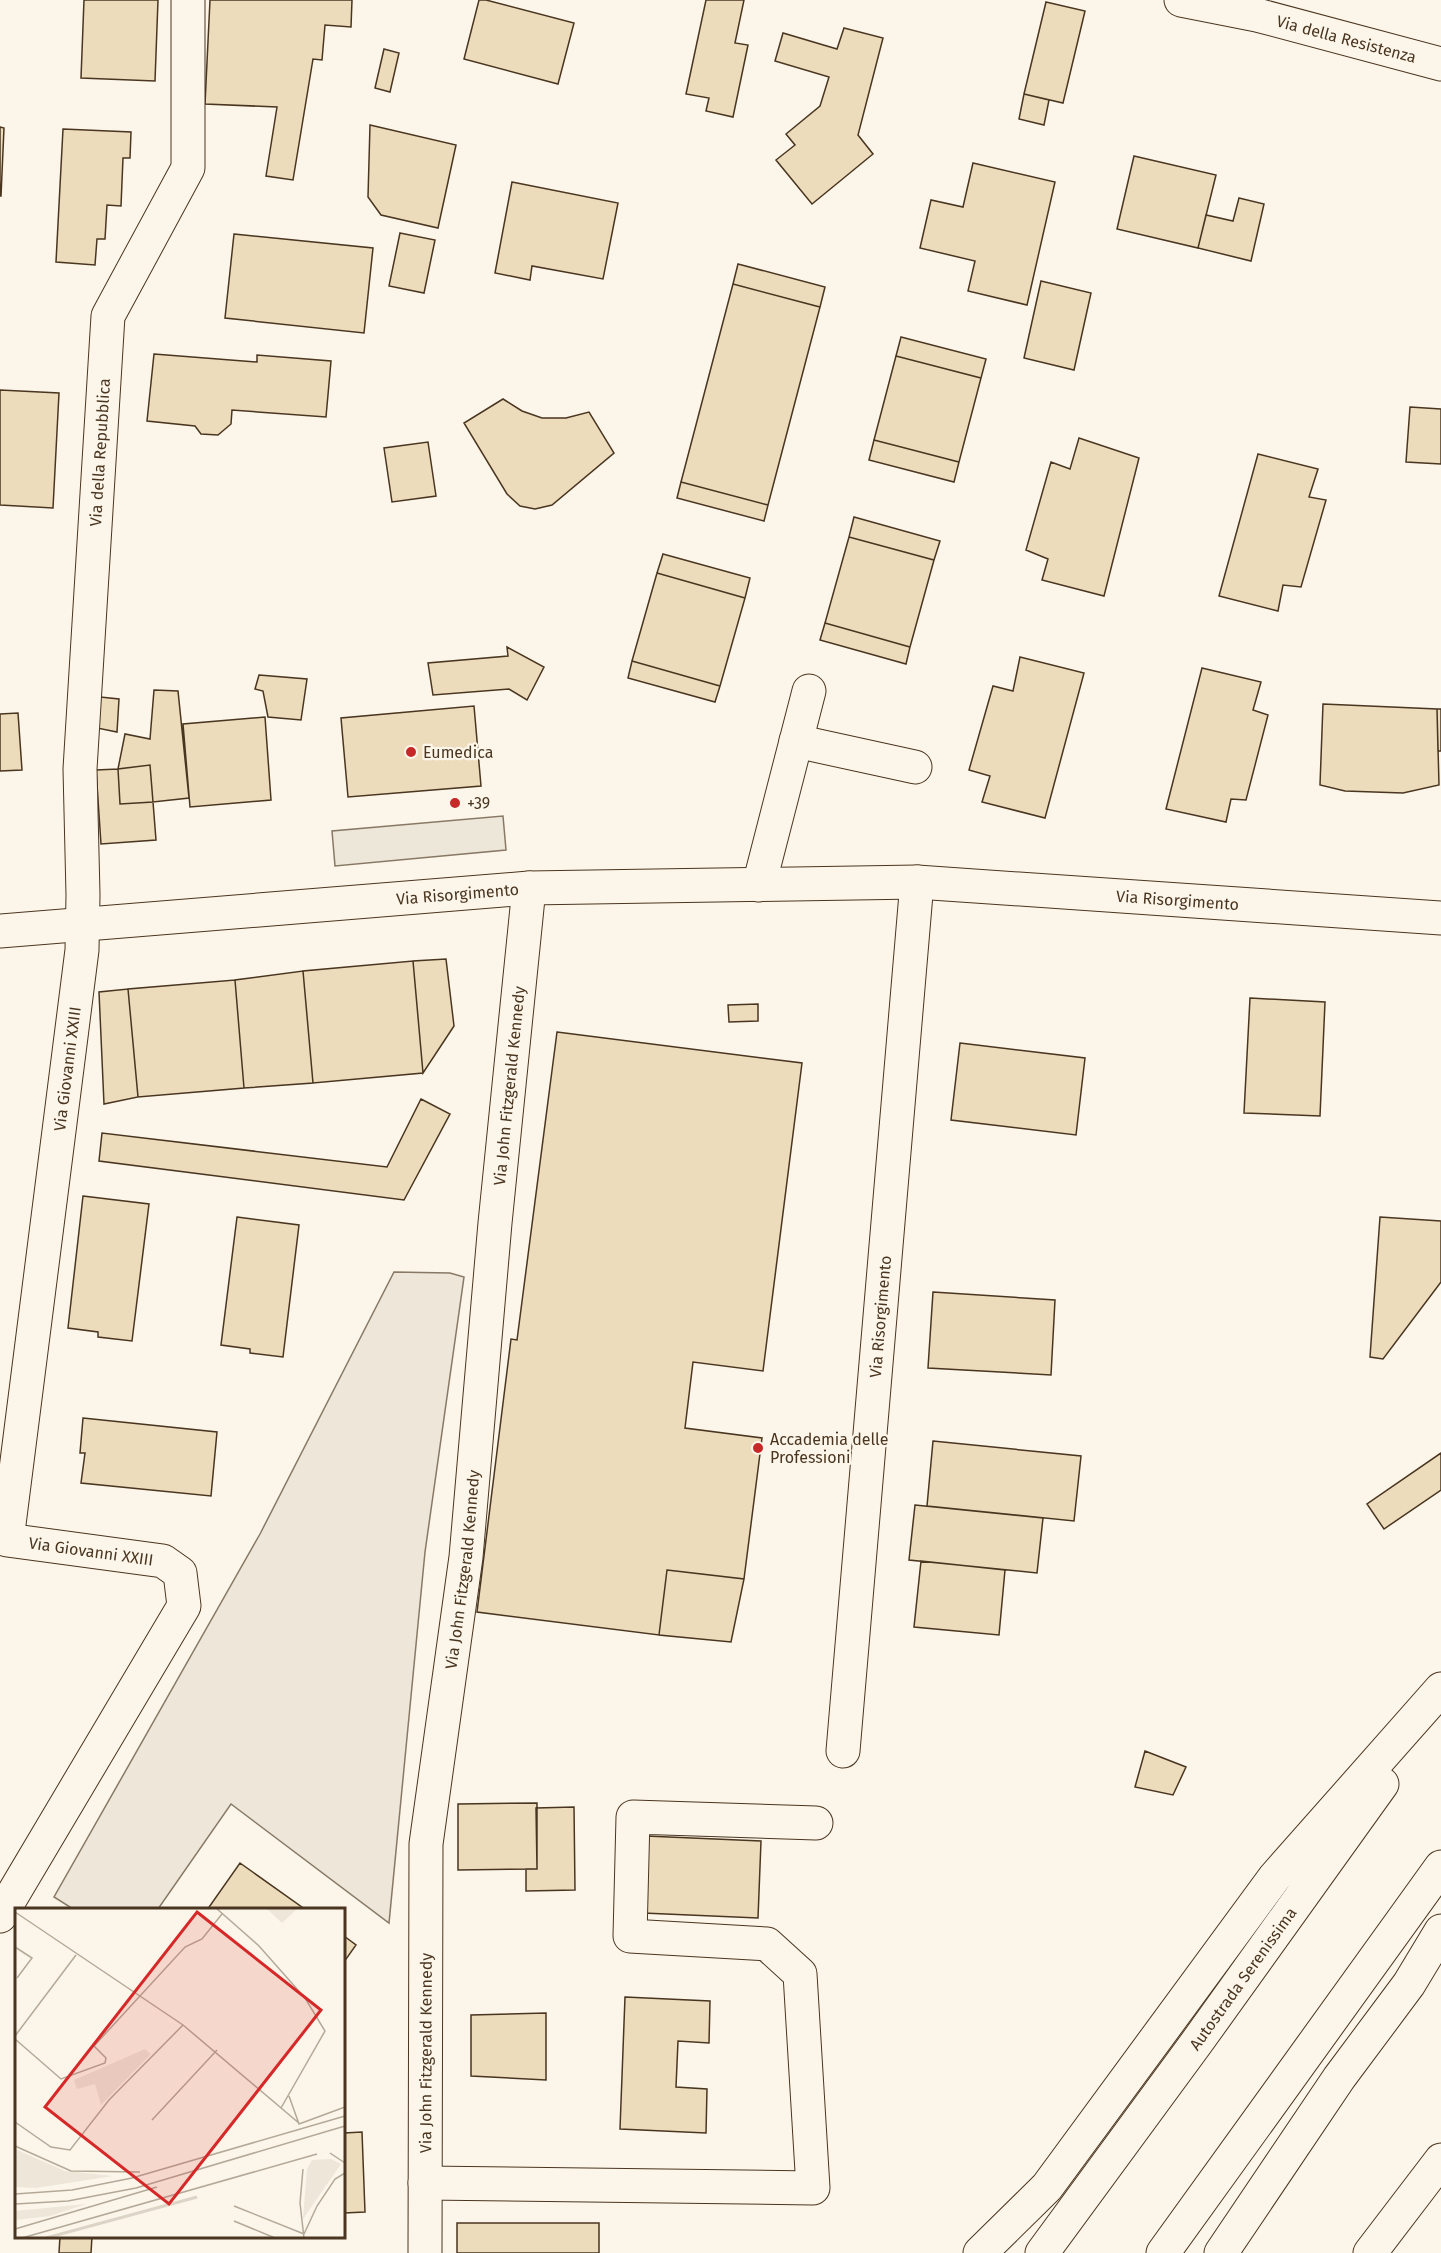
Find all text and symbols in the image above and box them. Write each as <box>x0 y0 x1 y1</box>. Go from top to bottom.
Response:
street label: Via della Resistenza <box>1274 12 1418 67</box>
street label: Via della Repubblica <box>86 378 114 527</box>
place label: Eumedica <box>423 743 493 762</box>
marker: Eumedica <box>404 745 418 759</box>
place label: +39 <box>467 794 490 813</box>
marker: +39 <box>448 796 462 810</box>
street label: Via Risorgimento <box>395 880 520 909</box>
street label: Via Risorgimento <box>1116 887 1240 914</box>
street label: Via John Fitzgerald Kennedy <box>490 985 529 1186</box>
street label: Via Giovanni XXIII <box>50 1005 85 1132</box>
street label: Via Risorgimento <box>866 1255 895 1379</box>
place label: Accademia delle Professioni <box>770 1430 888 1467</box>
marker: Accademia delle Professioni <box>751 1441 765 1455</box>
street label: Via John Fitzgerald Kennedy <box>441 1469 484 1670</box>
street label: Via Giovanni XXIII <box>27 1533 154 1570</box>
street label: Autostrada Serenissima <box>1185 1904 1301 2054</box>
inset map <box>15 1908 345 2238</box>
street label: Via John Fitzgerald Kennedy <box>416 1953 436 2153</box>

